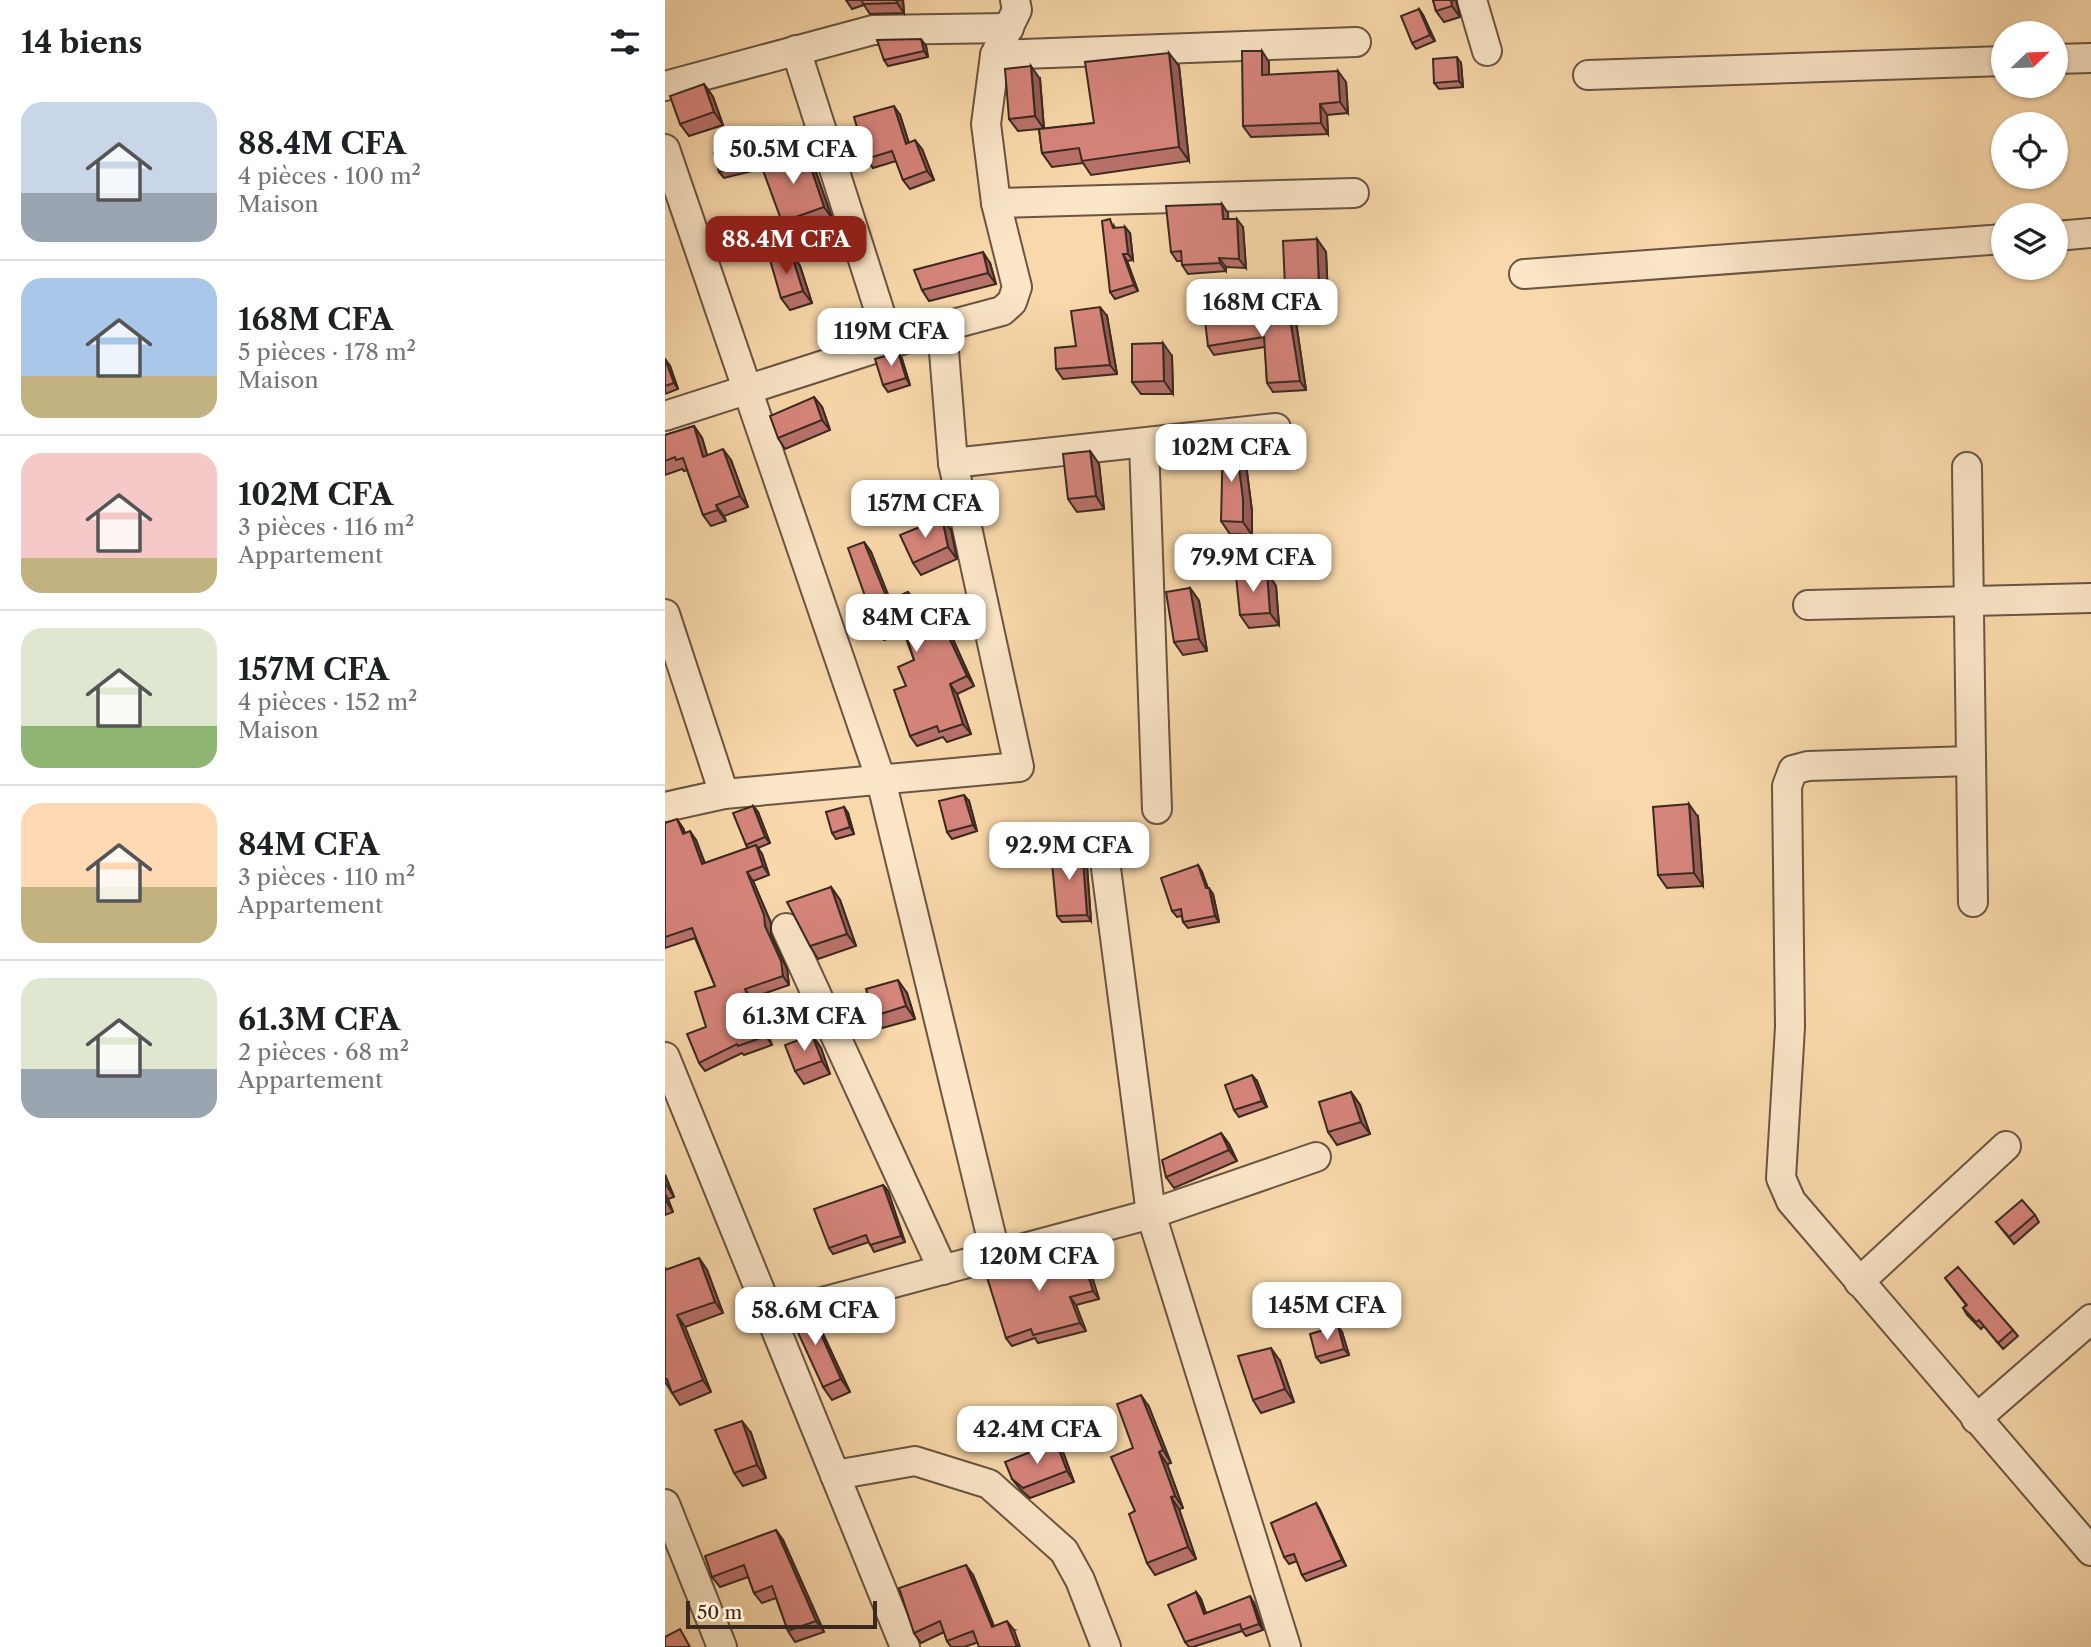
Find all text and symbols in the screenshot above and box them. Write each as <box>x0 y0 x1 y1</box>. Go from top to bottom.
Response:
north arrow <box>1991 21 2069 98</box>
map controls <box>1991 21 2068 280</box>
icon: filters <box>606 23 644 61</box>
text: 14 biens <box>21 24 142 61</box>
button: locate <box>1991 112 2068 189</box>
text: 88.4M CFA <box>238 125 406 162</box>
pin: 50.5M CFA <box>713 127 873 186</box>
icon: home <box>77 130 161 214</box>
text: 50.5M CFA <box>730 135 856 163</box>
text: 4 pièces · 100 m² <box>238 162 421 190</box>
text: Maison <box>238 190 319 218</box>
button: layers <box>1991 203 2068 280</box>
pin: 88.4M CFA <box>706 216 866 276</box>
text: 88.4M CFA <box>722 225 851 253</box>
pin: 168M CFA <box>1190 280 1334 339</box>
text: 168M CFA <box>1203 288 1321 316</box>
text: 168M CFA <box>238 301 393 338</box>
icon: home <box>77 306 161 390</box>
pin: 119M CFA <box>819 308 963 368</box>
text: 119M CFA <box>833 317 949 345</box>
text: 5 pièces · 178 m² <box>238 338 416 366</box>
text: Maison <box>238 366 319 394</box>
pin: 102M CFA <box>1159 424 1303 484</box>
text: 102M CFA <box>1171 433 1291 461</box>
text: 102M CFA <box>238 476 393 513</box>
pin: 157M CFA <box>853 480 997 540</box>
icon: home <box>77 481 161 565</box>
text: 157M CFA <box>867 489 983 517</box>
text: 3 pièces · 116 m² <box>238 513 414 541</box>
pin: 79.9M CFA <box>1173 534 1333 594</box>
text: Appartement <box>238 541 383 569</box>
text: 79.9M CFA <box>1190 543 1316 571</box>
pin: 84M CFA <box>851 594 981 654</box>
text: 84M CFA <box>862 603 970 631</box>
text: 157M CFA <box>238 651 389 688</box>
icon: home <box>77 656 161 740</box>
text: 4 pièces · 152 m² <box>238 688 418 716</box>
text: Maison <box>238 716 319 744</box>
pin: 92.9M CFA <box>989 822 1149 882</box>
text: 84M CFA <box>238 826 379 863</box>
icon: home <box>77 831 161 915</box>
text: 92.9M CFA <box>1005 831 1133 859</box>
text: 3 pièces · 110 m² <box>238 863 415 891</box>
text: Appartement <box>238 891 383 919</box>
pin: 61.3M CFA <box>724 993 884 1053</box>
text: 61.3M CFA <box>238 1001 400 1038</box>
text: 61.3M CFA <box>742 1002 866 1030</box>
icon: home <box>77 1006 161 1090</box>
text: 2 pièces · 68 m² <box>238 1038 409 1066</box>
text: Appartement <box>238 1066 383 1094</box>
pin: 120M CFA <box>967 1234 1111 1293</box>
text: 120M CFA <box>979 1242 1099 1270</box>
pin: 145M CFA <box>1255 1282 1399 1342</box>
pin: 58.6M CFA <box>735 1288 895 1347</box>
text: 145M CFA <box>1268 1291 1386 1319</box>
text: 58.6M CFA <box>751 1296 879 1324</box>
pin: 42.4M CFA <box>957 1406 1117 1466</box>
text: 42.4M CFA <box>973 1415 1101 1443</box>
scale bar <box>686 1598 877 1630</box>
text: 50 m <box>697 1601 742 1624</box>

